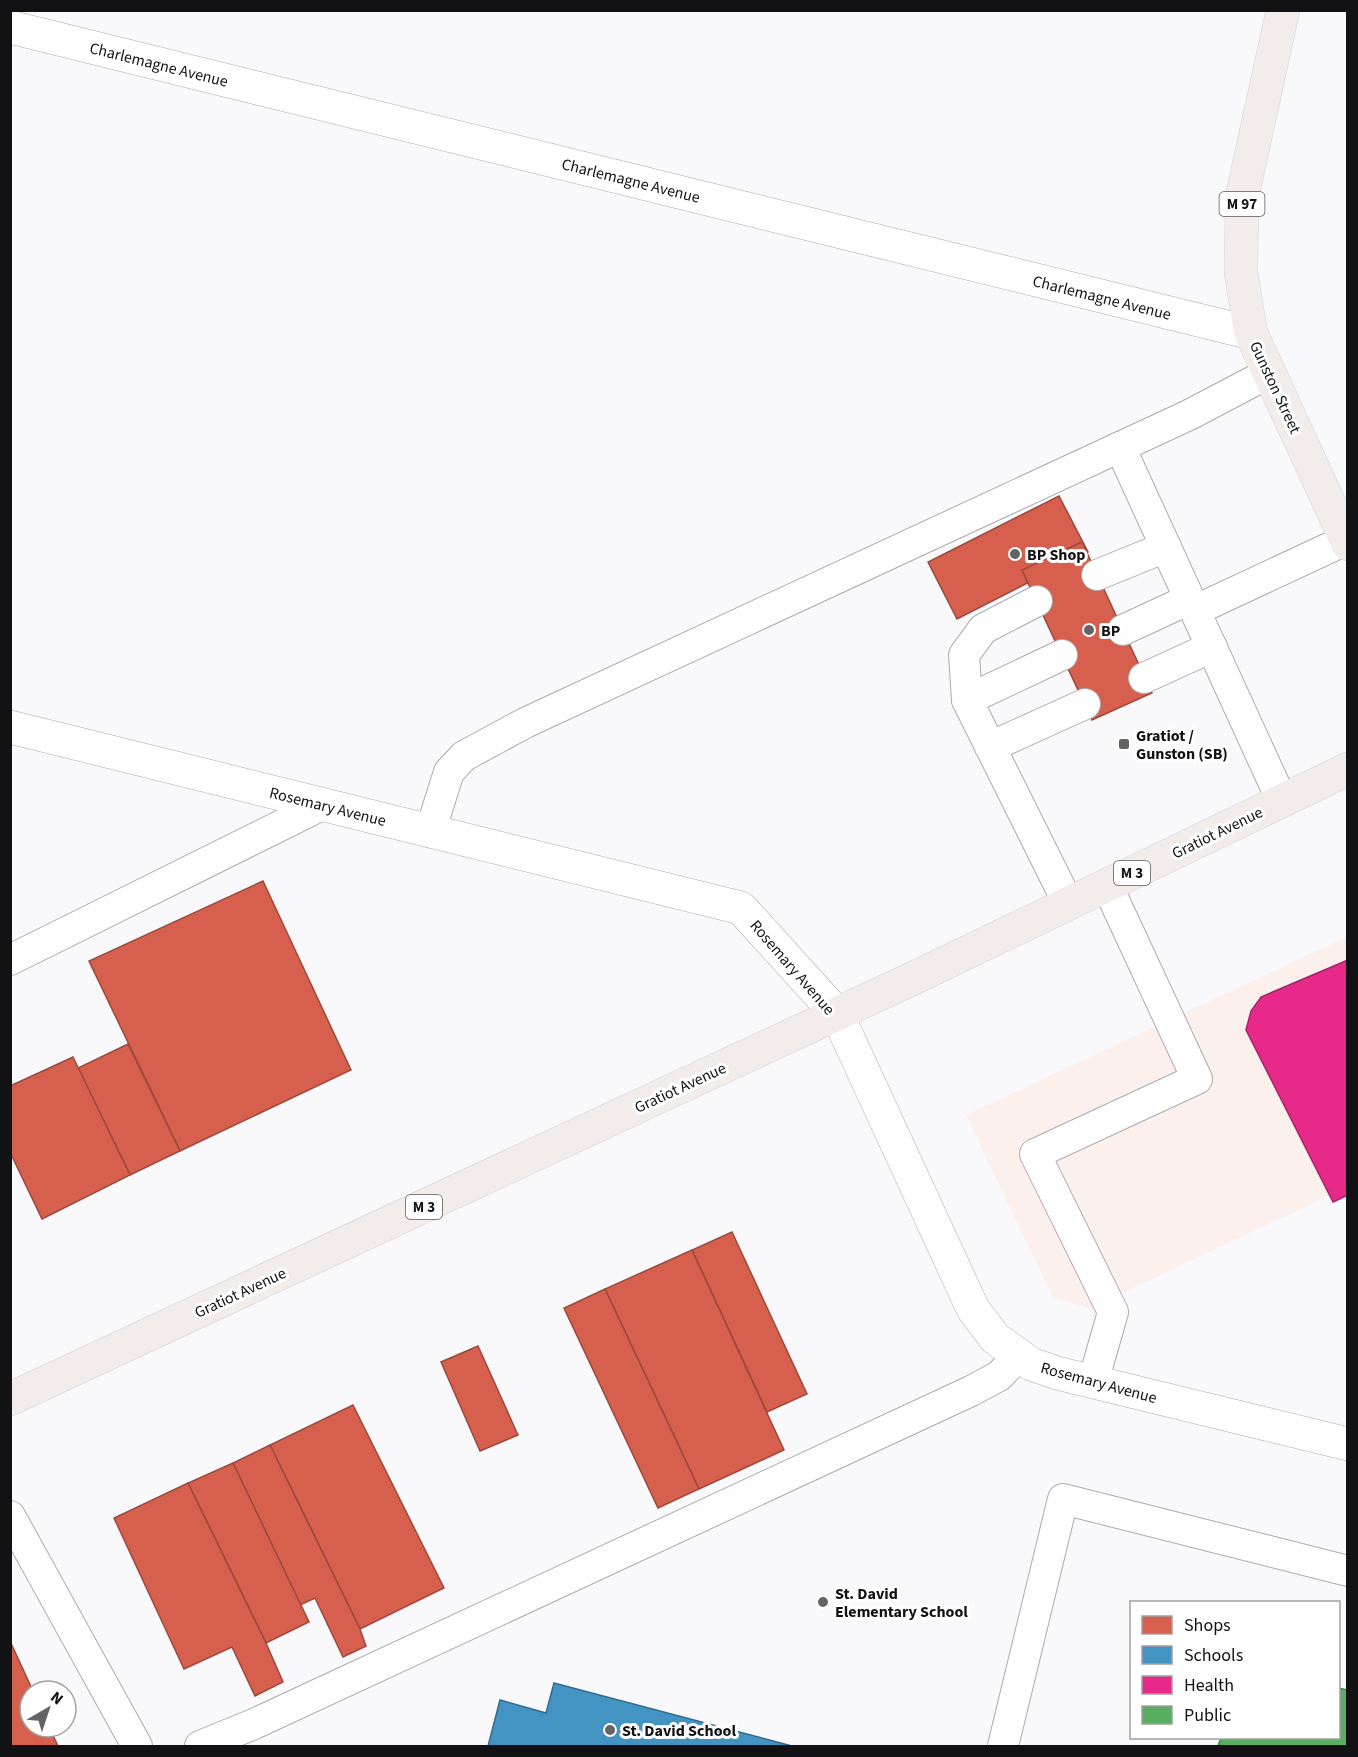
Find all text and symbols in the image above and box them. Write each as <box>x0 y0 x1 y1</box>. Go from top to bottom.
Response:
street label: Charlemagne Avenue <box>87 37 230 93</box>
street label: Charlemagne Avenue <box>559 153 702 209</box>
road number: M 97 <box>1220 192 1264 216</box>
street label: Charlemagne Avenue <box>1030 270 1173 326</box>
street label: Gunston Street <box>1244 338 1306 438</box>
place label: BP Shop <box>1027 544 1086 566</box>
marker: BP Shop <box>1008 547 1022 561</box>
place label: BP <box>1101 620 1120 642</box>
marker: BP <box>1082 623 1096 637</box>
place label: Gratiot / Gunston (SB) <box>1136 725 1228 765</box>
marker: Gratiot / Gunston (SB) <box>1117 737 1131 751</box>
street label: Rosemary Avenue <box>267 782 388 832</box>
street label: Gratiot Avenue <box>1168 801 1267 864</box>
road number: M 3 <box>1114 861 1150 885</box>
street label: Rosemary Avenue <box>745 915 840 1020</box>
street label: Gratiot Avenue <box>631 1057 730 1119</box>
road number: M 3 <box>406 1195 442 1219</box>
street label: Gratiot Avenue <box>191 1262 290 1324</box>
street label: Rosemary Avenue <box>1038 1357 1159 1409</box>
place label: St. David Elementary School <box>835 1583 968 1623</box>
marker: St. David Elementary School <box>816 1595 830 1609</box>
legend <box>1130 1601 1340 1739</box>
text: Shops <box>1184 1613 1231 1638</box>
text: Schools <box>1184 1643 1243 1668</box>
text: Health <box>1184 1673 1234 1698</box>
north arrow <box>18 1679 78 1739</box>
text: N <box>46 1686 68 1710</box>
text: Public <box>1184 1703 1231 1728</box>
place label: St. David School <box>622 1720 736 1742</box>
marker: St. David School <box>603 1723 617 1737</box>

